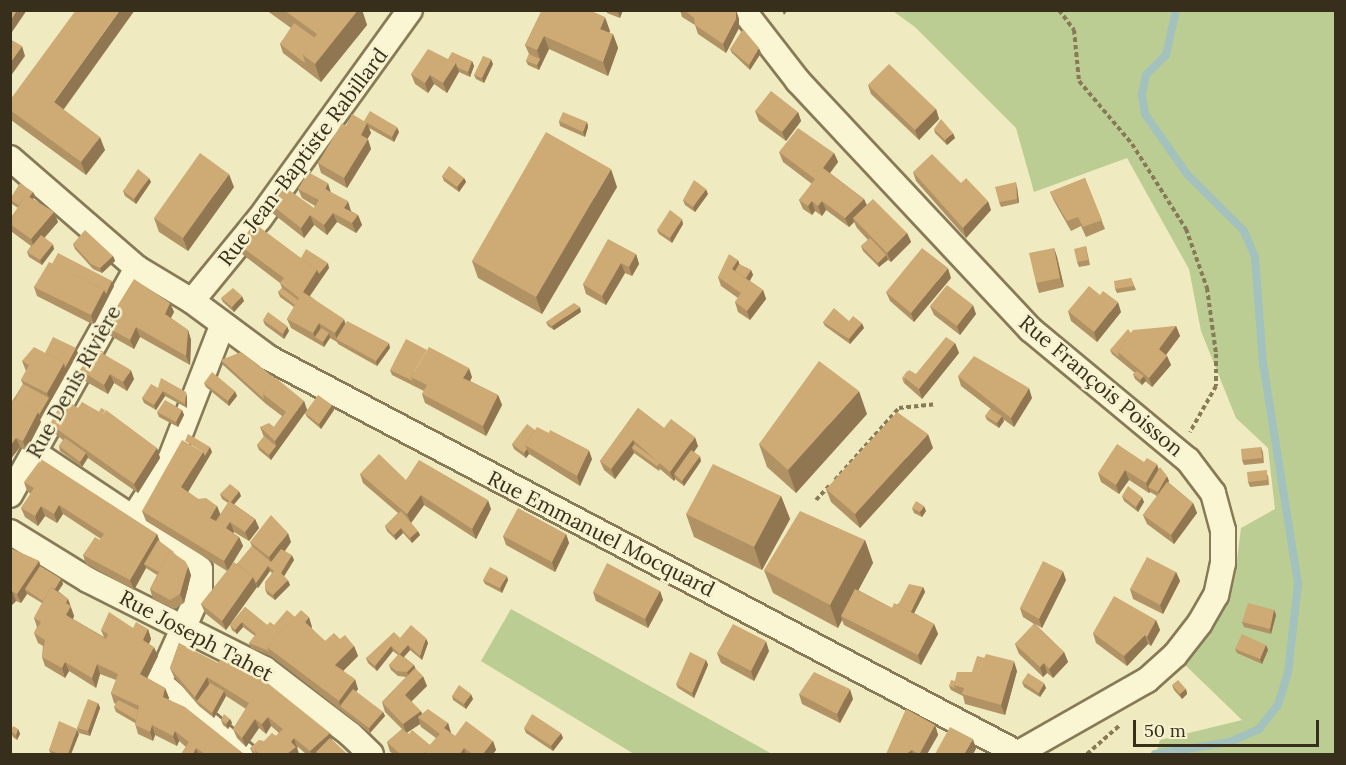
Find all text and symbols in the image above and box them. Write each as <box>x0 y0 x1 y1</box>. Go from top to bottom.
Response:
street label: Rue Jean-Baptiste Rabillard <box>213 43 393 271</box>
street label: Rue Denis Rivière <box>22 301 126 463</box>
street label: Rue François Poisson <box>1014 310 1188 462</box>
street label: Rue Emmanuel Mocquard <box>483 466 719 602</box>
street label: Rue Joseph Tahet <box>115 585 277 687</box>
scale bar <box>1136 708 1322 746</box>
text: 50 m <box>1144 719 1186 742</box>

